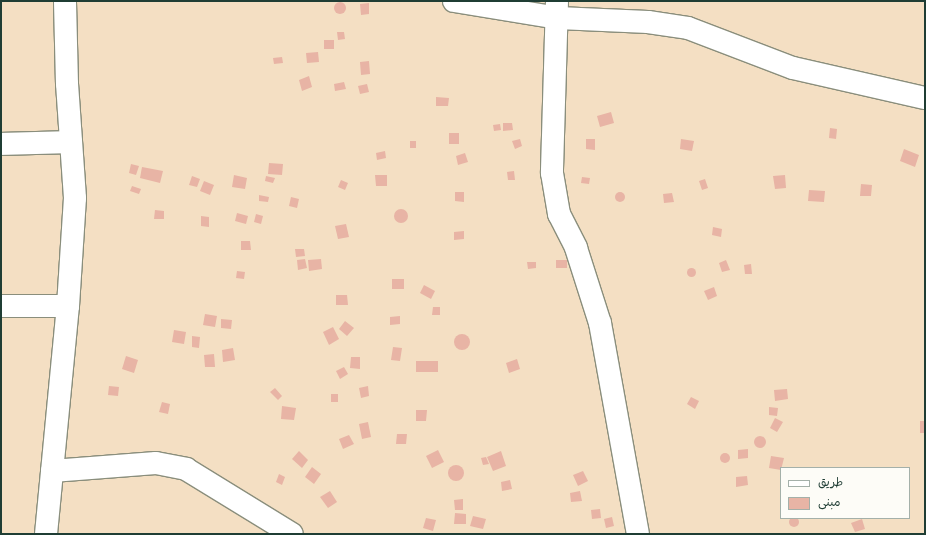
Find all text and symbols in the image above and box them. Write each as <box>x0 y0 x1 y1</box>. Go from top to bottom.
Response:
legend <box>780 467 910 519</box>
text: طريق <box>818 474 843 490</box>
text: مبنى <box>818 494 841 510</box>

